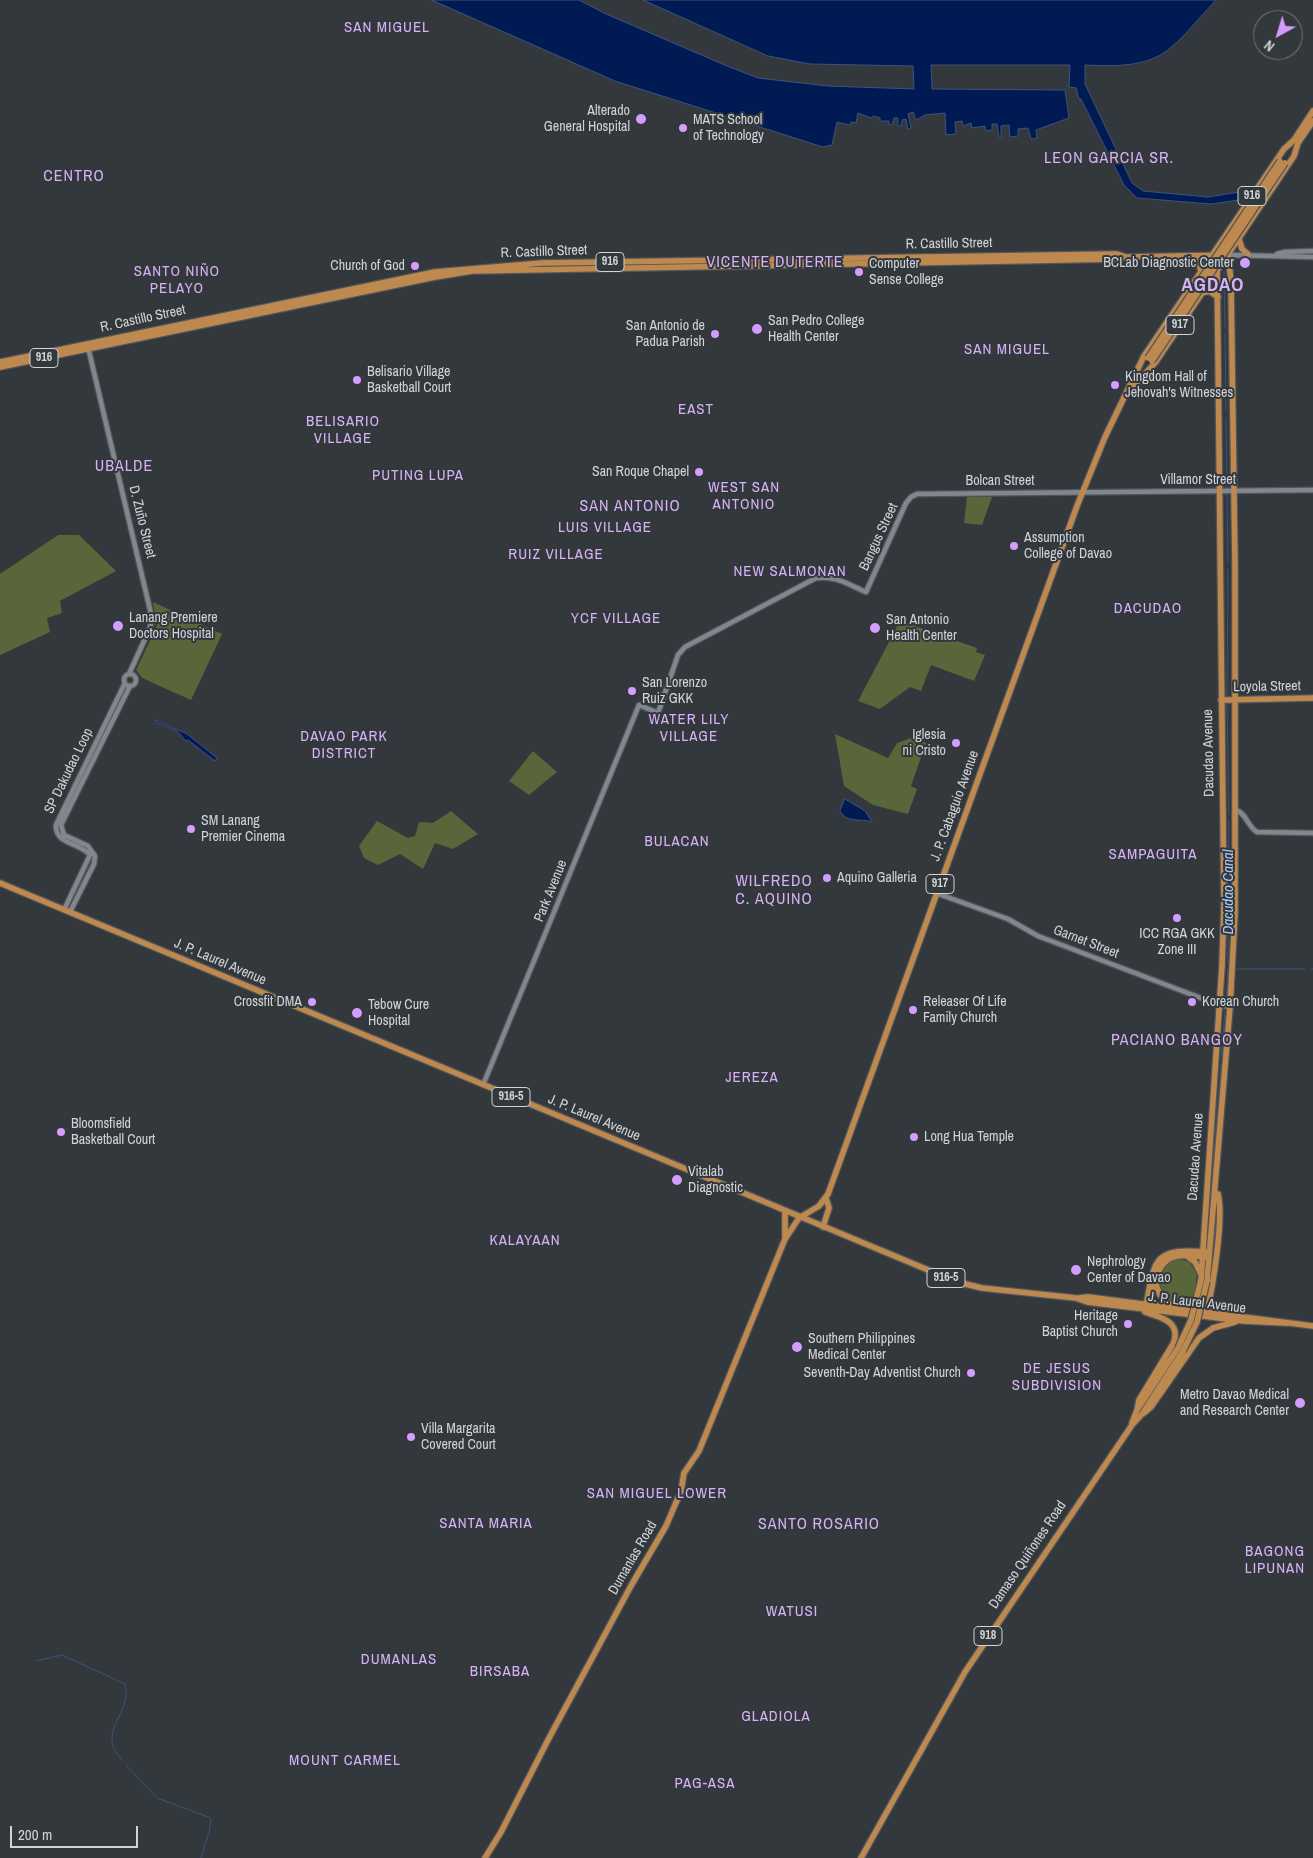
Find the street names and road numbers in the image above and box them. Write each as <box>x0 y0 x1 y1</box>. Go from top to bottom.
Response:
road number: 916 <box>1238 187 1266 206</box>
street label: R. Castillo Street <box>905 235 993 253</box>
street label: R. Castillo Street <box>500 242 588 262</box>
road number: 916 <box>596 252 624 272</box>
street label: R. Castillo Street <box>99 302 187 336</box>
road number: 917 <box>1166 316 1194 334</box>
road number: 916 <box>30 348 58 368</box>
street label: Villamor Street <box>1160 472 1236 488</box>
street label: Bolcan Street <box>966 473 1034 489</box>
street label: D. Zuño Street <box>125 484 159 560</box>
street label: Bangus Street <box>856 500 902 574</box>
street label: Loyola Street <box>1233 678 1301 696</box>
street label: Dacudao Avenue <box>1200 709 1218 797</box>
street label: SP Dakudao Loop <box>41 725 97 817</box>
street label: J. P. Cabaguio Avenue <box>927 748 983 864</box>
street label: Park Avenue <box>531 857 571 925</box>
road number: 917 <box>926 874 954 894</box>
street label: Garnet Street <box>1051 922 1121 962</box>
street label: J. P. Laurel Avenue <box>171 935 269 989</box>
road number: 916-5 <box>492 1088 530 1106</box>
street label: J. P. Laurel Avenue <box>545 1091 643 1145</box>
street label: Dacudao Avenue <box>1185 1113 1207 1201</box>
road number: 916-5 <box>927 1268 965 1288</box>
street label: J. P. Laurel Avenue <box>1147 1289 1247 1317</box>
street label: Damaso Quiñones Road <box>986 1498 1070 1612</box>
street label: Dumanlas Road <box>605 1518 661 1598</box>
road number: 918 <box>974 1626 1002 1645</box>

